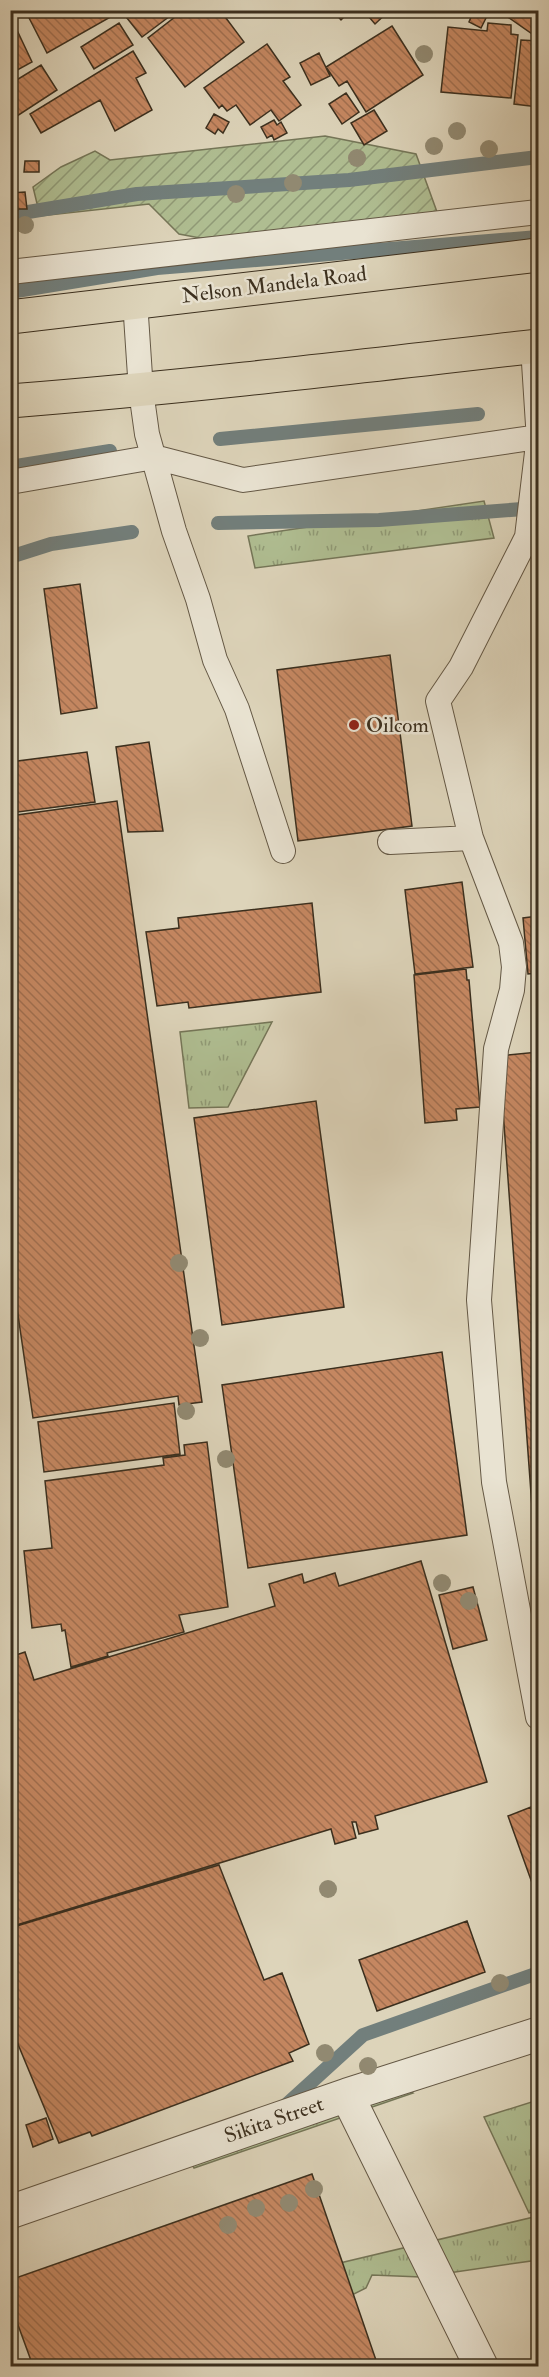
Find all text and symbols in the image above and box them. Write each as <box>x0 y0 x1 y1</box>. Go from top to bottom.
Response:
street label: Nelson Mandela Road <box>180 260 369 310</box>
place label: Oilcom <box>366 712 429 739</box>
marker: Oilcom <box>347 718 361 732</box>
street label: Sikita Street <box>221 2090 327 2150</box>

